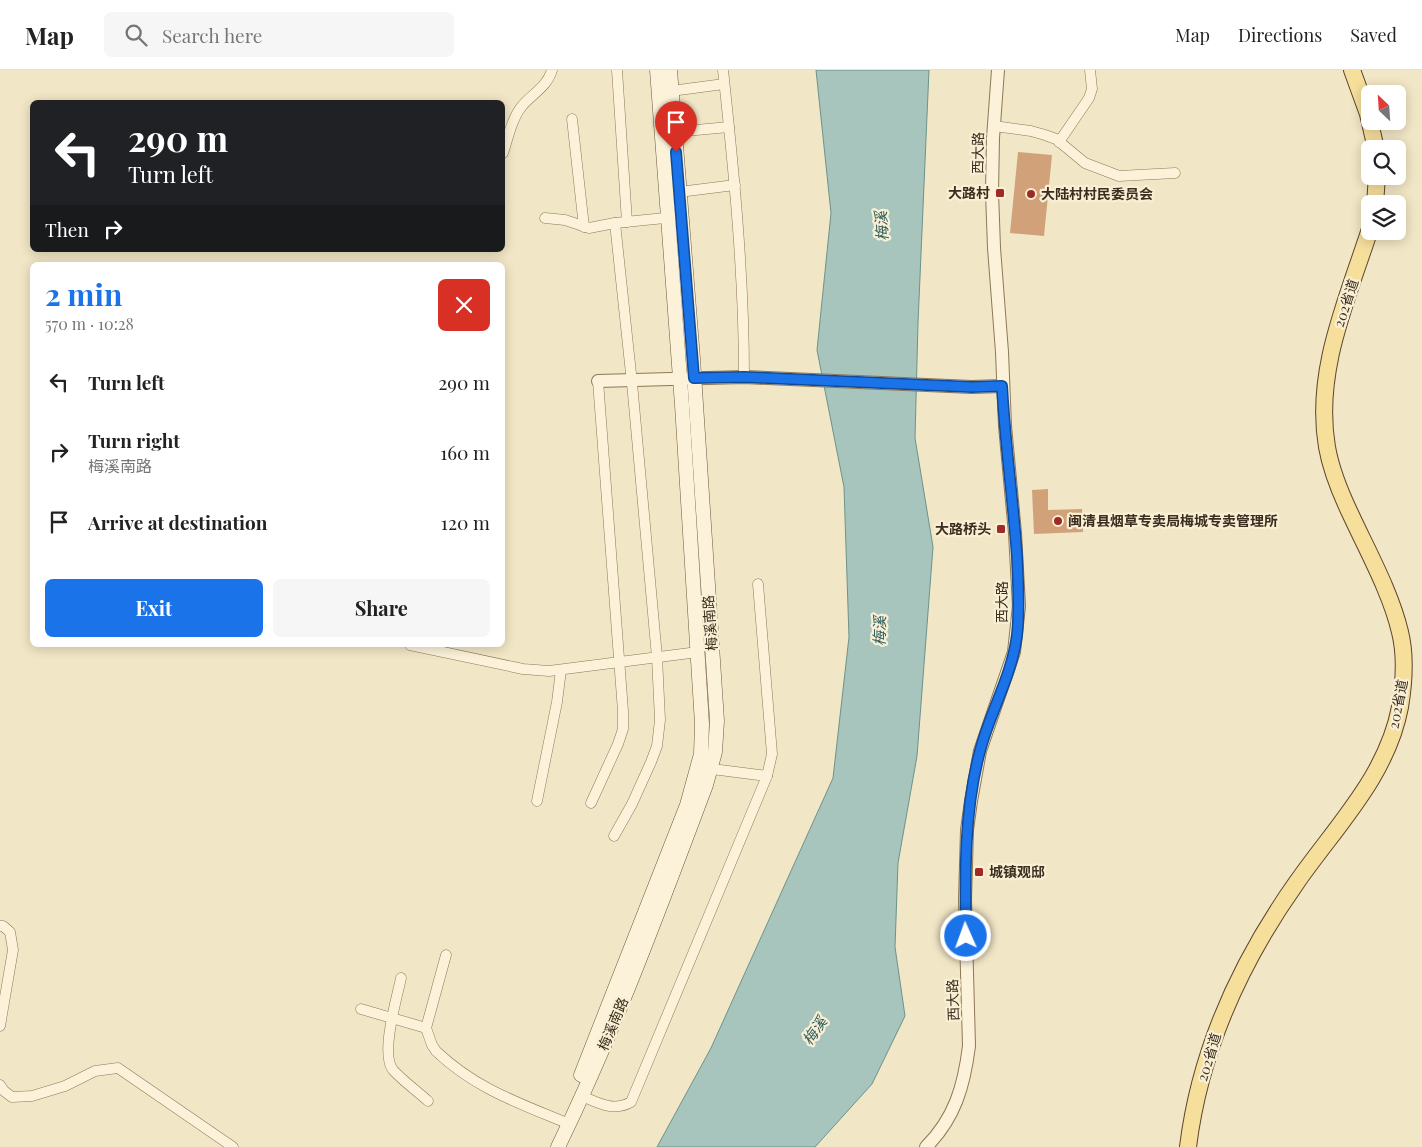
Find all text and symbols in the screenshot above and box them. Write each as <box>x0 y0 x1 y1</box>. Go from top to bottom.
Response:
search box <box>104 12 454 57</box>
text: Map <box>25 19 74 51</box>
icon: search <box>122 21 150 49</box>
text: Search here <box>162 22 262 48</box>
text: Map <box>1175 23 1210 47</box>
text: Directions <box>1238 23 1322 47</box>
text: Saved <box>1350 23 1397 47</box>
north arrow <box>1361 85 1406 130</box>
map controls <box>1361 85 1406 240</box>
pin <box>655 101 697 152</box>
icon: arrive <box>662 108 690 136</box>
text: 290 m <box>128 114 228 161</box>
icon: left <box>45 120 110 185</box>
street label: 西大路 <box>968 132 987 174</box>
button: search <box>1361 140 1406 185</box>
text: Turn left <box>128 159 213 189</box>
place label: 大路村 <box>948 183 990 202</box>
place label: 大陆村村民委员会 <box>1041 184 1153 203</box>
marker: 大路村 <box>994 187 1006 199</box>
marker: 大陆村村民委员会 <box>1025 188 1037 200</box>
button: layers <box>1361 195 1406 240</box>
water label: 梅溪 <box>870 208 892 242</box>
icon: right <box>99 215 127 243</box>
text: Then <box>45 216 89 242</box>
text: 2 min <box>45 274 122 314</box>
street label: 202省道 <box>1329 276 1362 329</box>
button: close <box>438 279 490 331</box>
text: 570 m · 10:28 <box>45 313 134 334</box>
icon: left <box>45 368 73 396</box>
text: Turn left <box>88 369 165 395</box>
text: 290 m <box>438 369 490 395</box>
text: Turn right <box>88 427 180 453</box>
icon: right <box>45 438 73 466</box>
text: 160 m <box>440 439 490 465</box>
text: 梅溪南路 <box>88 455 152 476</box>
icon: arrive <box>45 508 73 536</box>
text: Arrive at destination <box>88 509 268 535</box>
text: 120 m <box>441 509 490 535</box>
place label: 闽清县烟草专卖局梅城专卖管理所 <box>1068 511 1278 530</box>
marker: 闽清县烟草专卖局梅城专卖管理所 <box>1052 515 1064 527</box>
place label: 大路桥头 <box>935 519 991 538</box>
marker: 大路桥头 <box>995 523 1007 535</box>
button: Exit <box>45 579 263 637</box>
button: Share <box>273 579 490 637</box>
street label: 西大路 <box>992 581 1011 623</box>
street label: 梅溪南路 <box>698 594 721 652</box>
water label: 梅溪 <box>869 614 889 646</box>
street label: 202省道 <box>1383 678 1412 730</box>
place label: 城镇观邸 <box>989 862 1045 881</box>
marker: 城镇观邸 <box>973 866 985 878</box>
position arrow <box>939 909 991 961</box>
street label: 西大路 <box>942 979 963 1021</box>
street label: 梅溪南路 <box>593 994 632 1053</box>
water label: 梅溪 <box>797 1011 832 1048</box>
street label: 202省道 <box>1192 1030 1225 1083</box>

